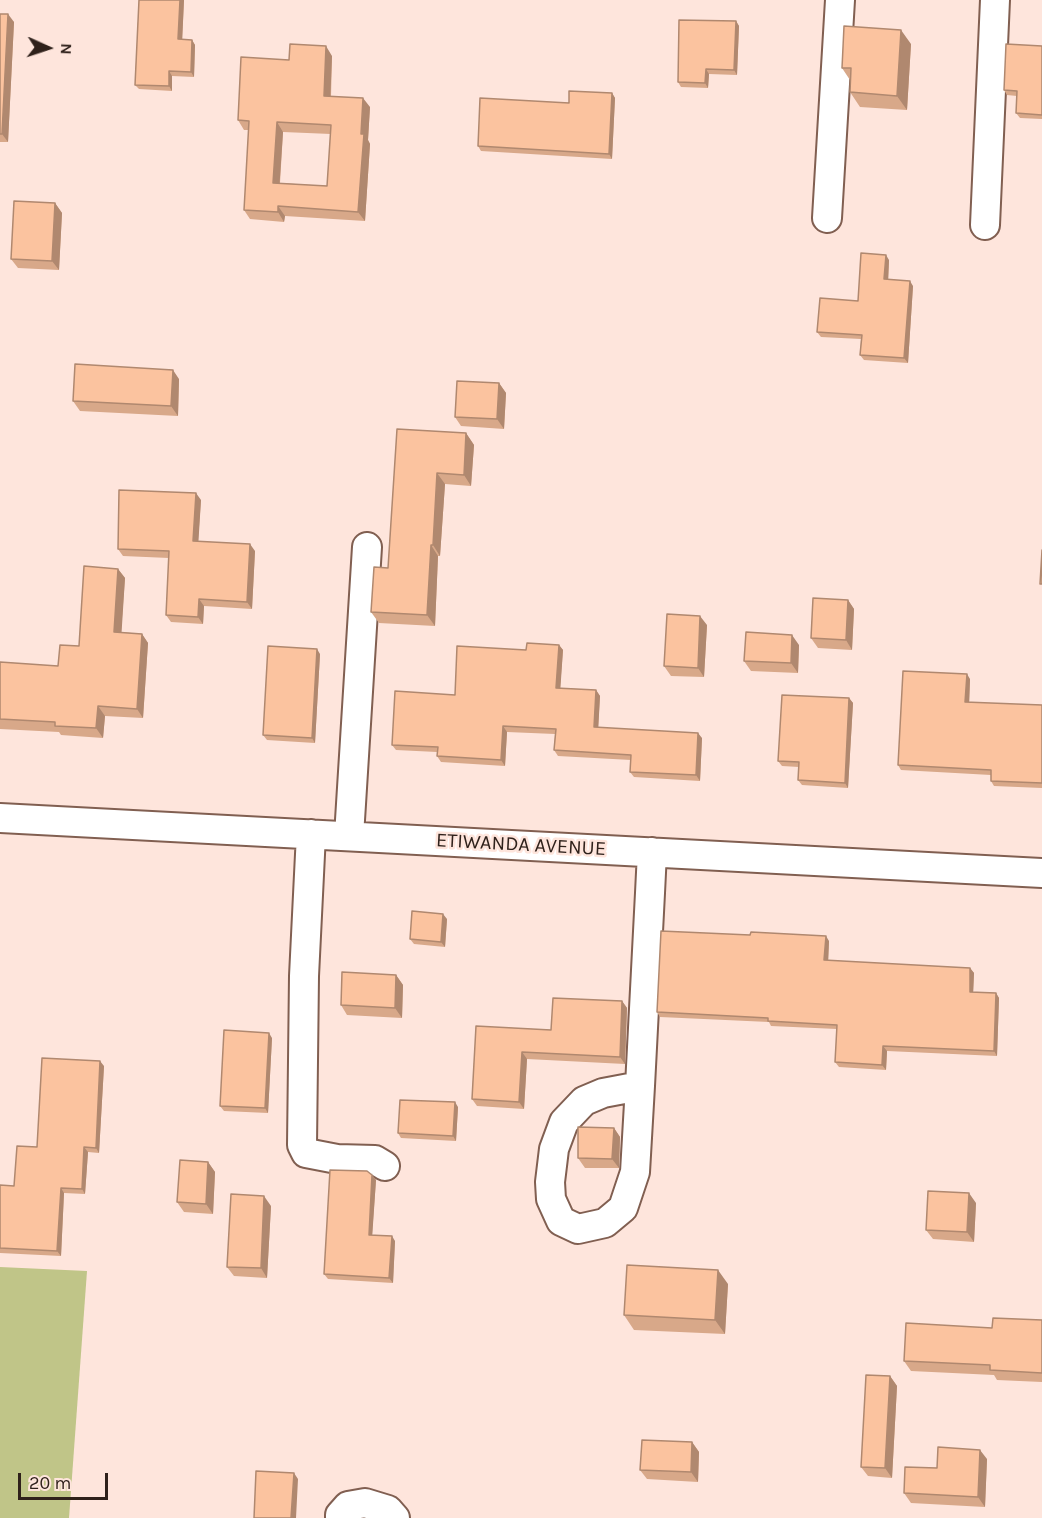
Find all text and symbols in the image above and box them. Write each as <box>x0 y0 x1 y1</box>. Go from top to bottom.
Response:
north arrow <box>18 18 78 78</box>
text: N <box>57 43 76 55</box>
street label: ETIWANDA AVENUE <box>435 829 607 861</box>
scale bar <box>21 1461 111 1499</box>
text: 20 m <box>29 1472 71 1494</box>

